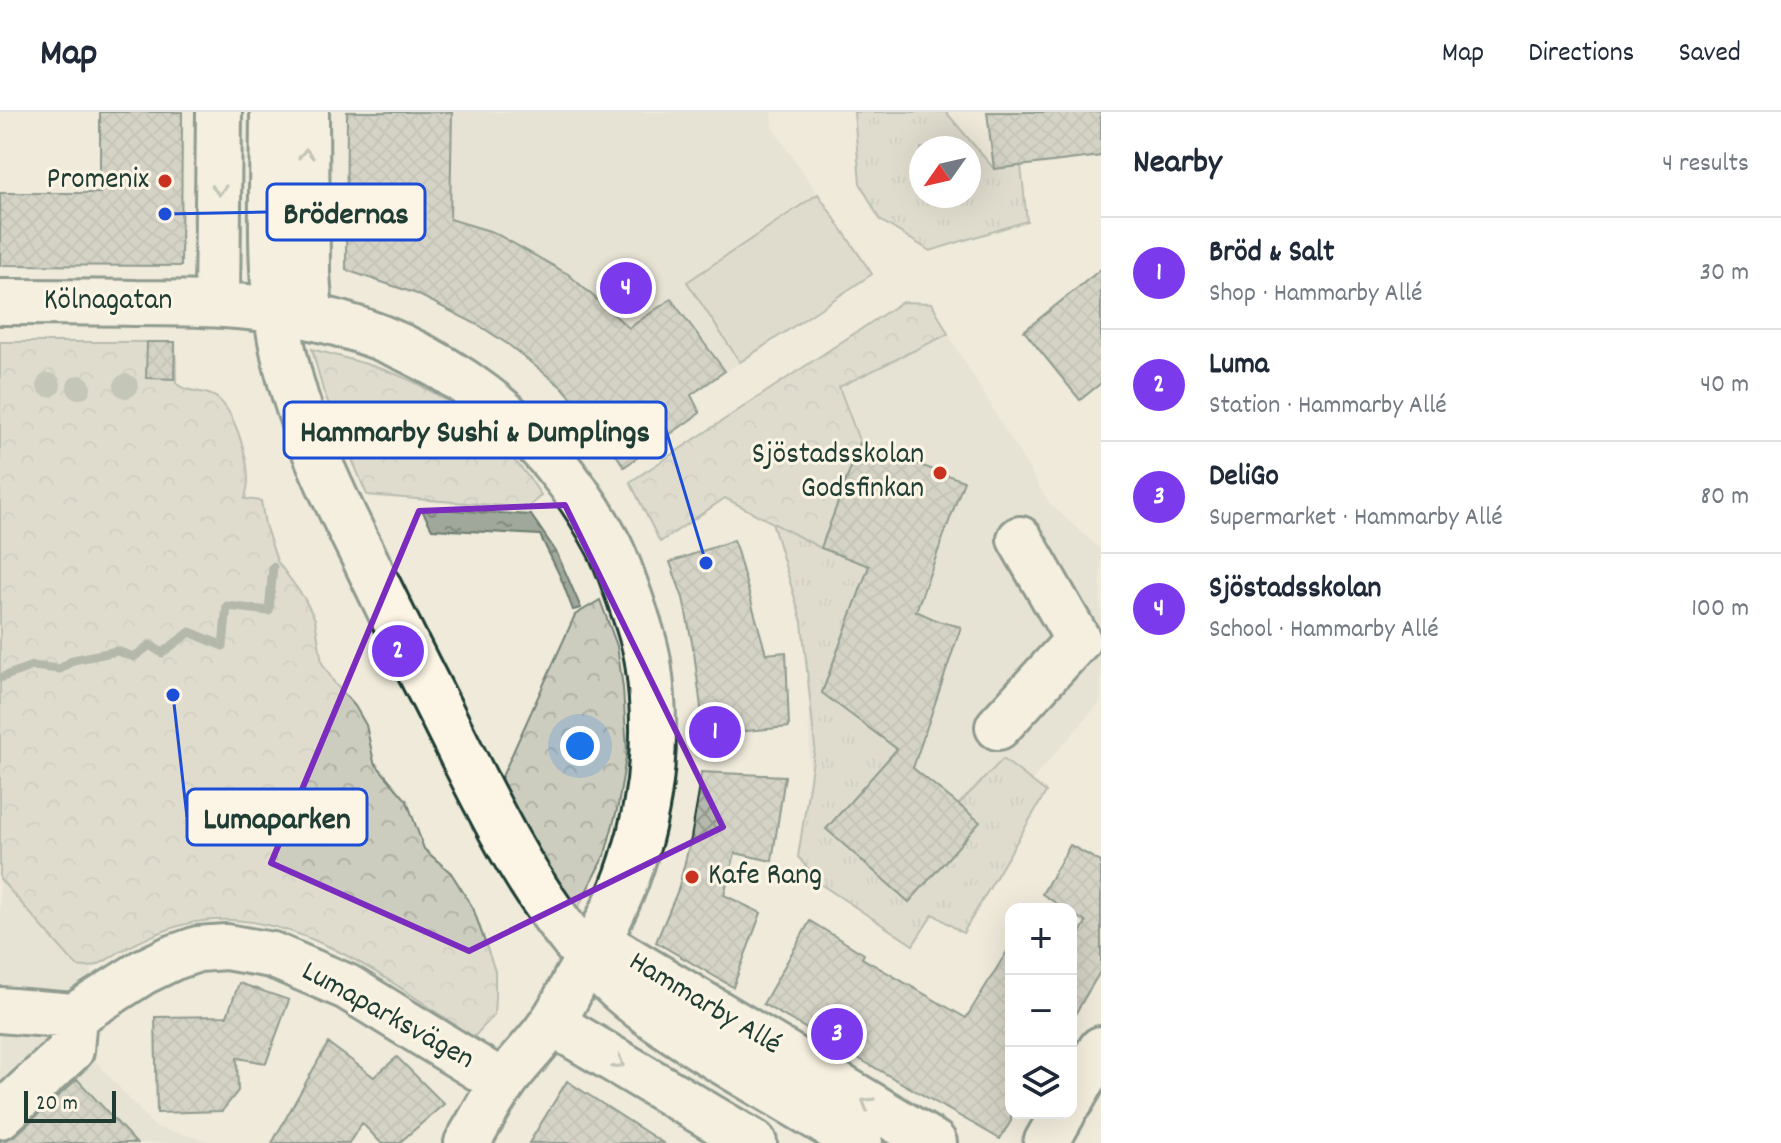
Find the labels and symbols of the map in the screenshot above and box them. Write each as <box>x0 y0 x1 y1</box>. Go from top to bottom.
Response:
north arrow <box>909 136 981 208</box>
one-way arrow <box>297 147 315 160</box>
place label: Promenix <box>47 160 149 203</box>
marker: Promenix <box>156 172 174 190</box>
one-way arrow <box>210 184 227 197</box>
callout: Brödernas <box>267 184 425 240</box>
text: Brödernas <box>283 194 409 240</box>
pin: 4 <box>600 258 652 318</box>
street label: Kölnagatan <box>44 281 172 324</box>
callout: Hammarby Sushi & Dumplings <box>284 402 666 458</box>
text: Hammarby Sushi & Dumplings <box>300 412 650 458</box>
place label: Sjöstadsskolan Godsfinkan <box>752 435 924 512</box>
marker: Sjöstadsskolan Godsfinkan <box>931 464 949 482</box>
pin: 2 <box>372 621 424 681</box>
pin: 1 <box>689 702 741 762</box>
your location <box>560 726 600 766</box>
callout: Lumaparken <box>187 789 367 845</box>
text: Lumaparken <box>203 799 351 845</box>
place label: Kafe Rang <box>708 856 822 899</box>
marker: Kafe Rang <box>683 868 701 886</box>
street label: Hammarby Allé <box>619 942 789 1068</box>
street label: Lumaparksvägen <box>293 952 481 1082</box>
pin: 3 <box>811 1004 863 1064</box>
one-way arrow <box>610 1053 625 1069</box>
scale bar <box>24 1087 116 1123</box>
one-way arrow <box>861 1097 876 1113</box>

